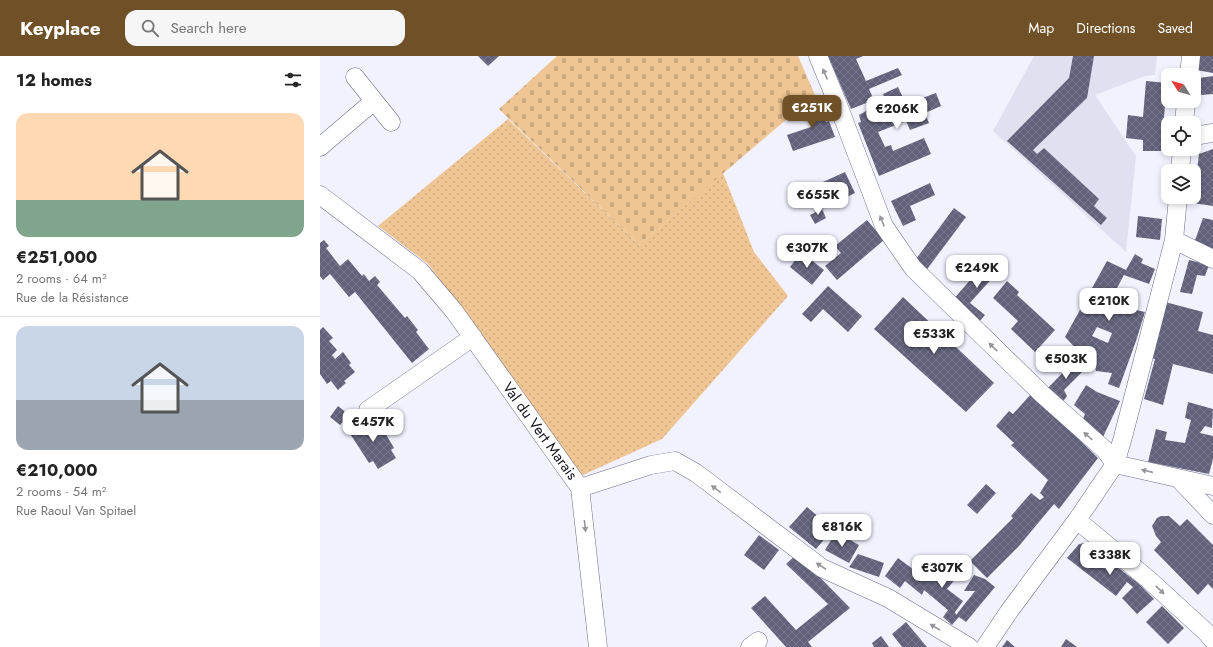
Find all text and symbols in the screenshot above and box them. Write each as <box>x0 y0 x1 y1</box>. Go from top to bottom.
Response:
search box <box>125 10 405 46</box>
text: Keyplace <box>20 15 101 42</box>
icon: search <box>139 17 161 39</box>
text: Search here <box>171 17 246 39</box>
text: Map <box>1028 18 1054 38</box>
text: Directions <box>1076 18 1136 38</box>
text: Saved <box>1158 18 1193 38</box>
text: 12 homes <box>16 68 92 92</box>
one-way arrow <box>822 68 828 79</box>
north arrow <box>1161 68 1201 108</box>
map controls <box>1161 68 1201 204</box>
icon: filters <box>282 69 304 91</box>
pin: €251K <box>784 95 840 129</box>
pin: €206K <box>869 96 925 130</box>
text: €251K <box>791 98 833 117</box>
text: €206K <box>875 99 919 118</box>
button: locate <box>1161 116 1201 156</box>
icon: home <box>124 139 196 211</box>
button: layers <box>1161 164 1201 204</box>
pin: €655K <box>790 182 846 216</box>
text: €655K <box>796 185 840 204</box>
one-way arrow <box>879 214 885 226</box>
pin: €307K <box>779 235 835 269</box>
text: €307K <box>786 238 828 257</box>
text: €251,000 <box>16 245 97 269</box>
pin: €249K <box>949 255 1005 289</box>
text: €249K <box>955 258 999 277</box>
text: 2 rooms · 64 m² <box>16 269 106 288</box>
text: Rue de la Résistance <box>16 288 129 307</box>
pin: €210K <box>1081 288 1137 322</box>
text: €210K <box>1088 291 1130 310</box>
pin: €533K <box>906 321 962 355</box>
text: €533K <box>913 324 955 343</box>
one-way arrow <box>988 342 998 352</box>
pin: €503K <box>1038 346 1094 380</box>
text: €503K <box>1045 349 1087 368</box>
icon: home <box>124 352 196 424</box>
street label: Val du Vert Marais <box>497 378 583 484</box>
pin: €457K <box>345 409 401 443</box>
text: €457K <box>352 412 394 431</box>
one-way arrow <box>1083 431 1094 440</box>
text: €210,000 <box>16 458 97 482</box>
one-way arrow <box>1141 468 1153 474</box>
text: 2 rooms · 54 m² <box>16 482 106 501</box>
one-way arrow <box>711 484 722 493</box>
text: Rue Raoul Van Spitael <box>16 501 136 520</box>
pin: €816K <box>814 514 870 548</box>
text: €816K <box>821 517 863 536</box>
one-way arrow <box>581 520 588 532</box>
pin: €338K <box>1082 542 1138 576</box>
text: €338K <box>1089 545 1131 564</box>
pin: €307K <box>914 555 970 589</box>
text: €307K <box>921 558 963 577</box>
one-way arrow <box>815 563 826 570</box>
one-way arrow <box>1155 586 1166 595</box>
one-way arrow <box>929 623 941 630</box>

